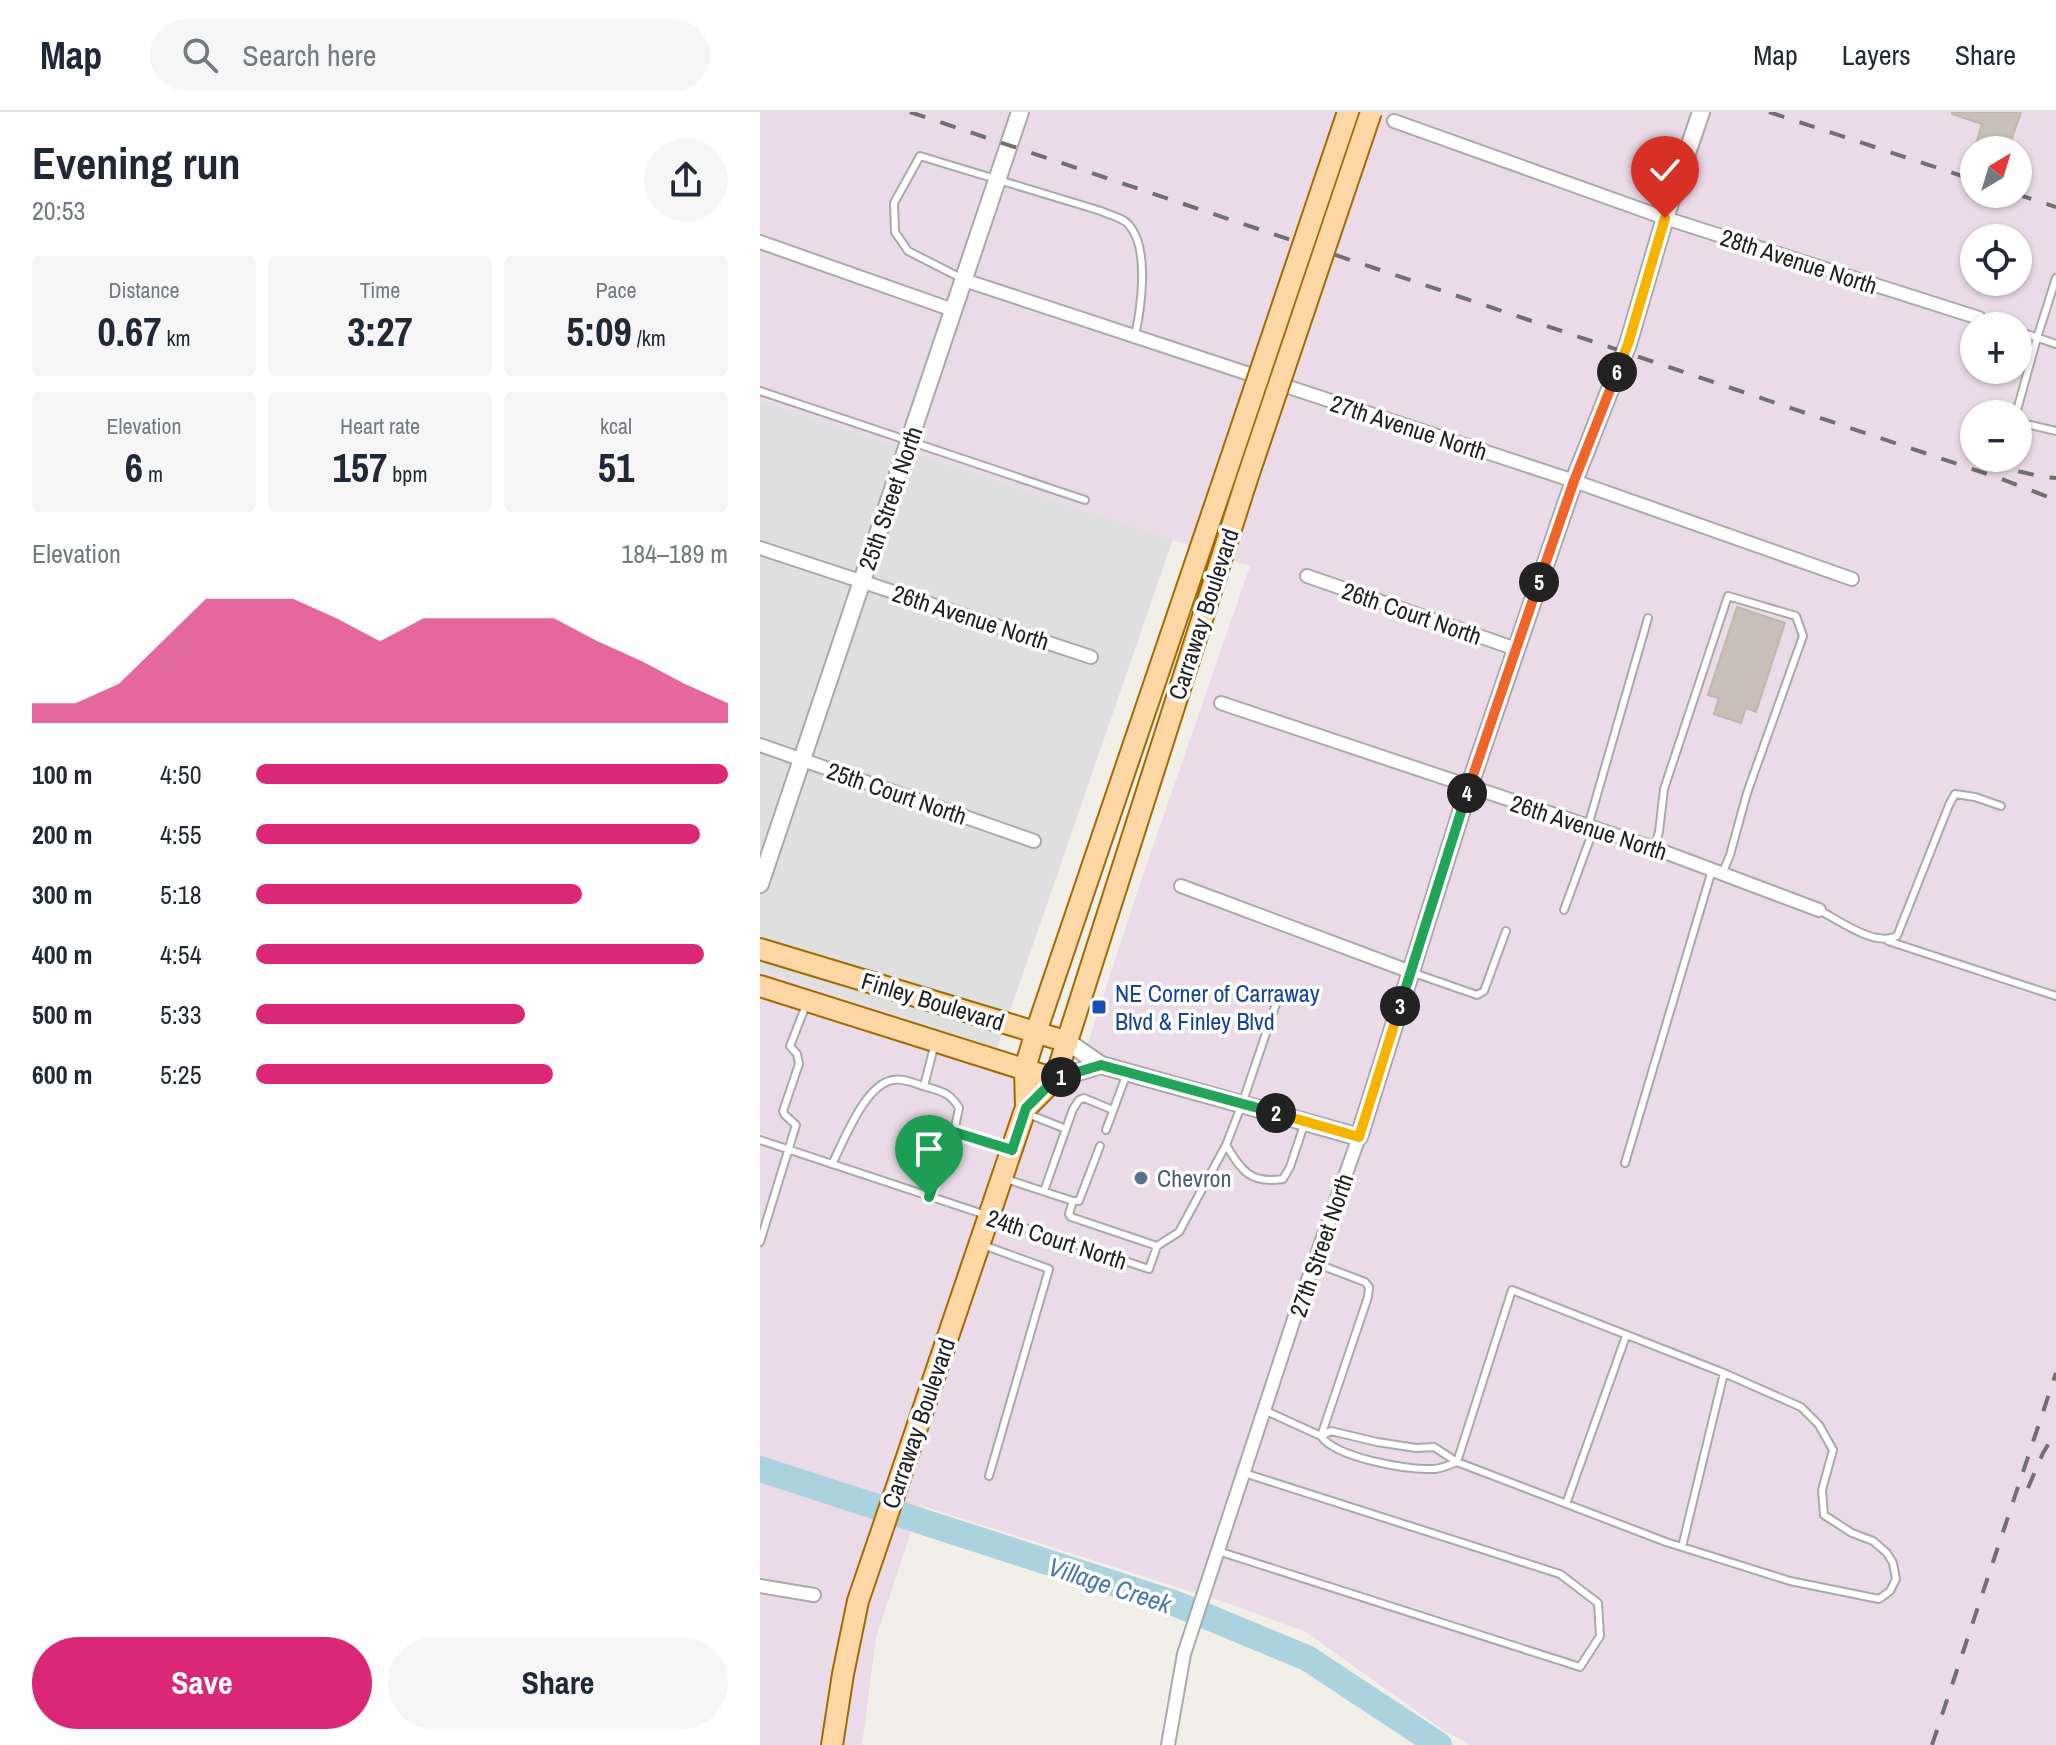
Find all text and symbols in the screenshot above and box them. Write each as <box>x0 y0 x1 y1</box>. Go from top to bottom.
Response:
search box <box>150 19 710 91</box>
text: Map <box>40 30 102 81</box>
icon: search <box>178 33 222 77</box>
text: Search here <box>242 35 376 75</box>
text: Map <box>1753 36 1798 74</box>
text: Layers <box>1842 36 1911 74</box>
text: Share <box>1955 36 2016 74</box>
text: Evening run <box>32 133 241 193</box>
pin <box>1631 136 1699 218</box>
north arrow <box>1960 136 2032 208</box>
map controls <box>1960 136 2032 472</box>
button: share <box>644 138 728 222</box>
icon: check <box>1643 148 1687 192</box>
text: 20:53 <box>32 193 85 228</box>
street label: 28th Avenue North <box>1717 221 1881 301</box>
button: locate <box>1960 224 2032 296</box>
text: Distance <box>108 275 180 305</box>
text: Time <box>360 275 400 305</box>
text: Pace <box>595 275 637 305</box>
text: 0.67 <box>98 305 161 358</box>
text: 3:27 <box>347 305 413 358</box>
text: 5:09 <box>566 305 632 358</box>
button: + <box>1960 312 2032 384</box>
text: km <box>161 323 190 353</box>
text: /km <box>632 323 666 353</box>
pin: 6 <box>1597 352 1637 392</box>
text: 6 <box>1612 357 1622 387</box>
street label: 27th Avenue North <box>1327 387 1491 467</box>
button: − <box>1960 400 2032 472</box>
text: Elevation <box>106 411 182 441</box>
text: Heart rate <box>340 411 420 441</box>
text: kcal <box>600 411 632 441</box>
street label: 25th Street North <box>850 422 930 574</box>
text: 6 <box>125 441 143 494</box>
text: 157 <box>333 441 387 494</box>
text: 51 <box>598 441 634 494</box>
text: m <box>143 459 163 489</box>
text: bpm <box>387 459 427 489</box>
street label: Carraway Boulevard <box>1160 524 1246 704</box>
text: Elevation <box>32 536 121 571</box>
text: 184–189 m <box>621 536 728 571</box>
pin: 5 <box>1519 562 1559 602</box>
text: 5 <box>1534 567 1544 597</box>
street label: 26th Court North <box>1338 574 1486 652</box>
street label: 26th Avenue North <box>889 577 1053 657</box>
street label: 25th Court North <box>823 754 971 832</box>
text: 100 m <box>32 757 92 792</box>
text: 4:50 <box>160 757 202 792</box>
pin: 4 <box>1447 773 1487 813</box>
text: 4 <box>1462 778 1472 808</box>
street label: 26th Avenue North <box>1507 787 1671 867</box>
text: 200 m <box>32 817 92 852</box>
text: 4:55 <box>160 817 202 852</box>
text: 300 m <box>32 877 92 912</box>
text: 5:18 <box>160 877 202 912</box>
text: 400 m <box>32 937 92 972</box>
text: 4:54 <box>160 937 202 972</box>
street label: Finley Boulevard <box>858 964 1008 1038</box>
place label: NE Corner of Carraway Blvd & Finley Blvd <box>1115 977 1320 1037</box>
pin: 3 <box>1380 986 1420 1026</box>
text: 3 <box>1395 991 1405 1021</box>
text: 500 m <box>32 997 92 1032</box>
text: 5:33 <box>160 997 202 1032</box>
marker: NE Corner of Carraway Blvd & Finley Blvd <box>1090 998 1108 1016</box>
text: 600 m <box>32 1057 92 1092</box>
text: 5:25 <box>160 1057 202 1092</box>
pin: 1 <box>1041 1057 1081 1097</box>
text: 1 <box>1056 1062 1066 1092</box>
pin: 2 <box>1256 1093 1296 1133</box>
text: 2 <box>1271 1098 1281 1128</box>
pin <box>895 1115 963 1197</box>
icon: arrive <box>907 1127 951 1171</box>
place label: Chevron <box>1157 1162 1231 1194</box>
marker: Chevron <box>1132 1169 1150 1187</box>
street label: 27th Street North <box>1281 1169 1361 1321</box>
street label: 24th Court North <box>983 1201 1131 1277</box>
street label: Carraway Boulevard <box>874 1334 962 1512</box>
water label: Village Creek <box>1044 1549 1177 1622</box>
button: Save <box>32 1637 372 1729</box>
button: Share <box>388 1637 728 1729</box>

